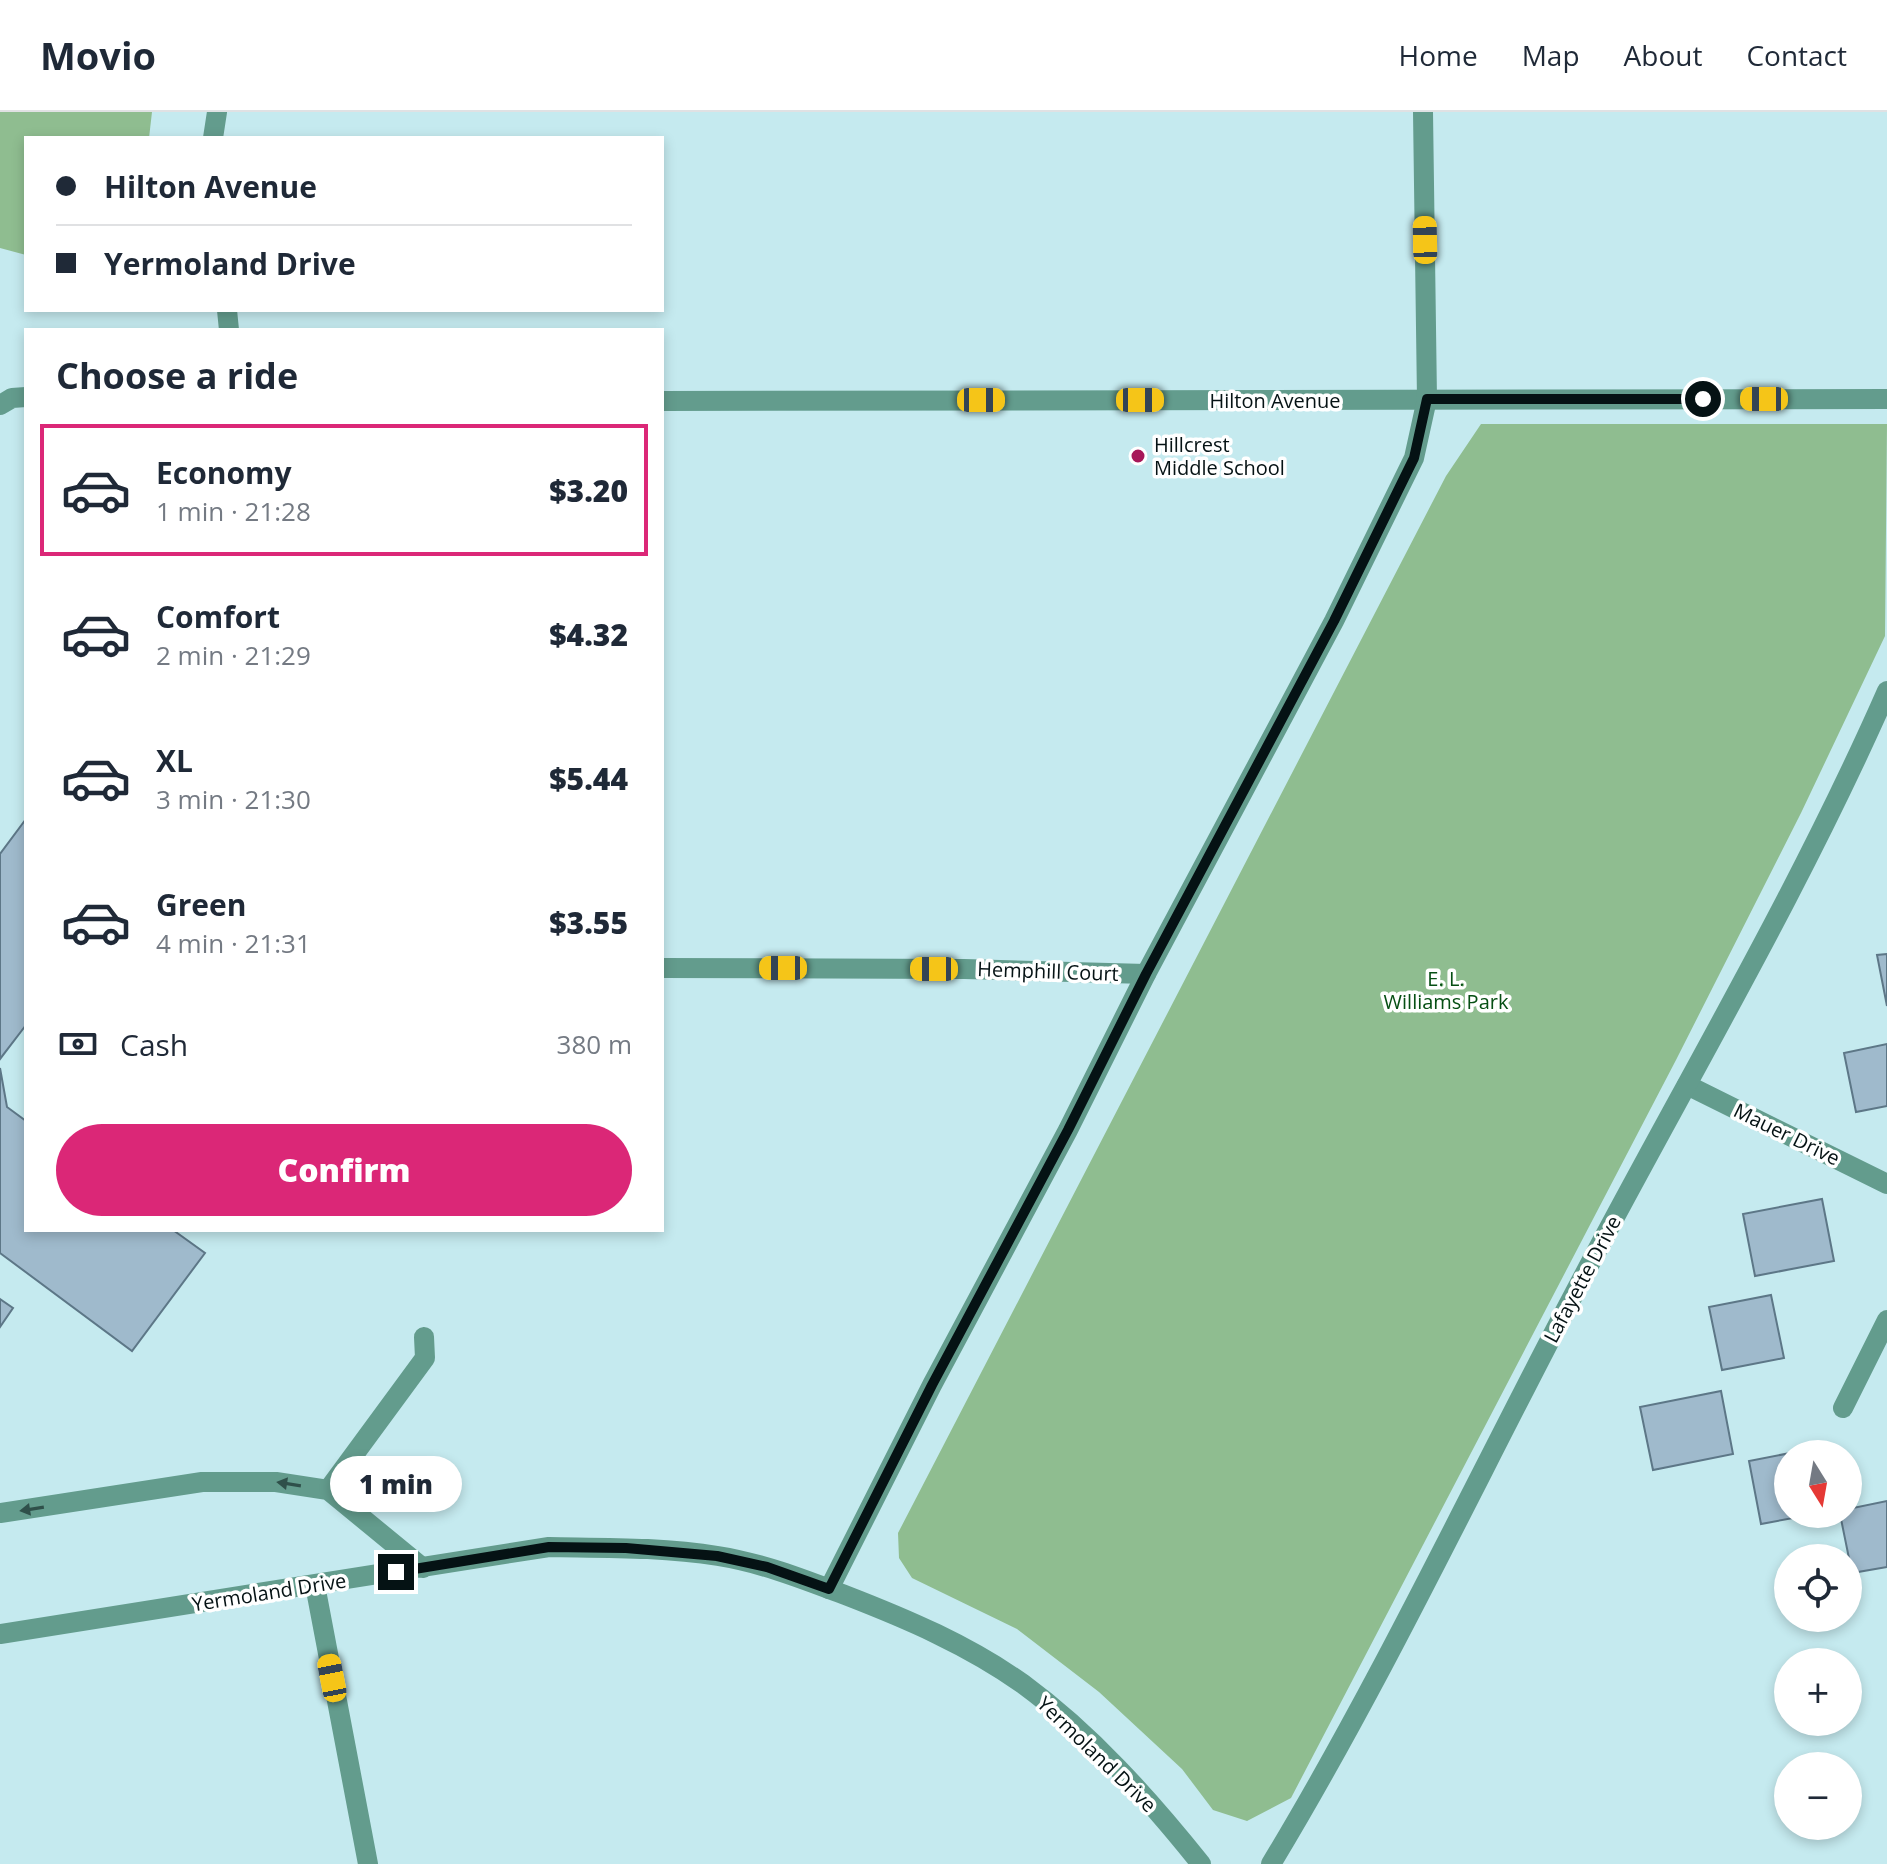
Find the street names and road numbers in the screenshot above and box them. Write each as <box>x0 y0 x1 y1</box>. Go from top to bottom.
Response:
street label: Hilton Avenue <box>1209 387 1341 414</box>
street label: Hemphill Court <box>977 955 1119 987</box>
street label: Mauer Drive <box>1729 1097 1845 1171</box>
street label: Lafayette Drive <box>1537 1211 1627 1347</box>
street label: Yermoland Drive <box>190 1566 348 1618</box>
street label: Yermoland Drive <box>1032 1690 1162 1818</box>

